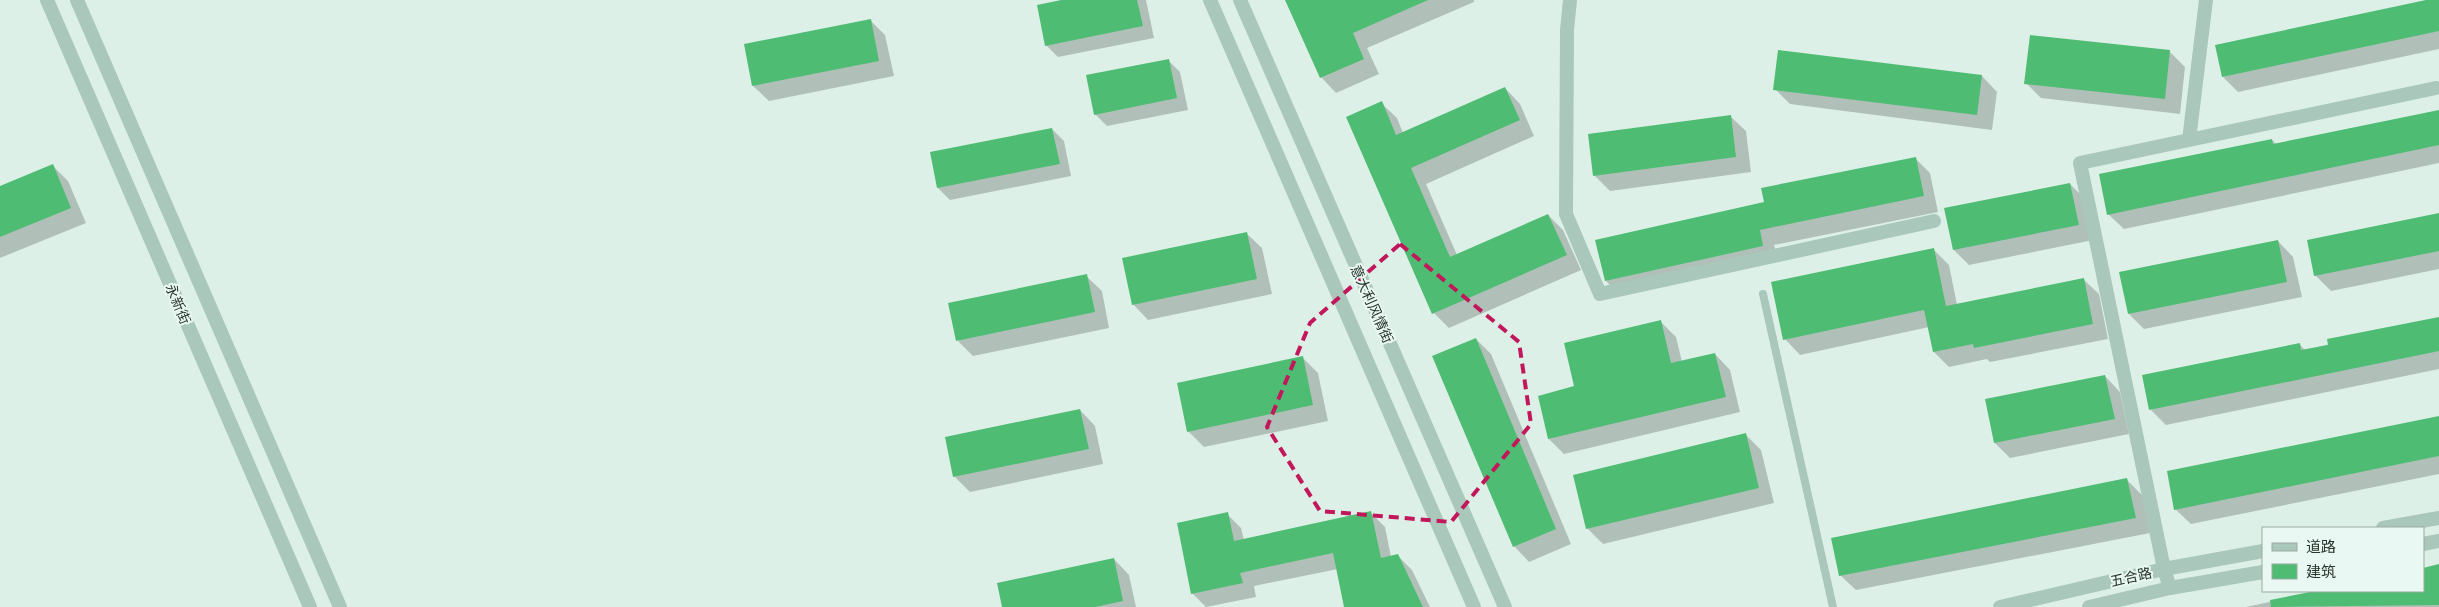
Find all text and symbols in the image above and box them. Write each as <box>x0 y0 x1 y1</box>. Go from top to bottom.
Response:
street label: 意大利风情街 <box>1347 262 1397 346</box>
street label: 永新街 <box>162 281 194 327</box>
legend <box>2262 527 2424 592</box>
text: 道路 <box>2306 537 2336 556</box>
text: 建筑 <box>2306 562 2336 581</box>
street label: 五合路 <box>2109 564 2153 590</box>

